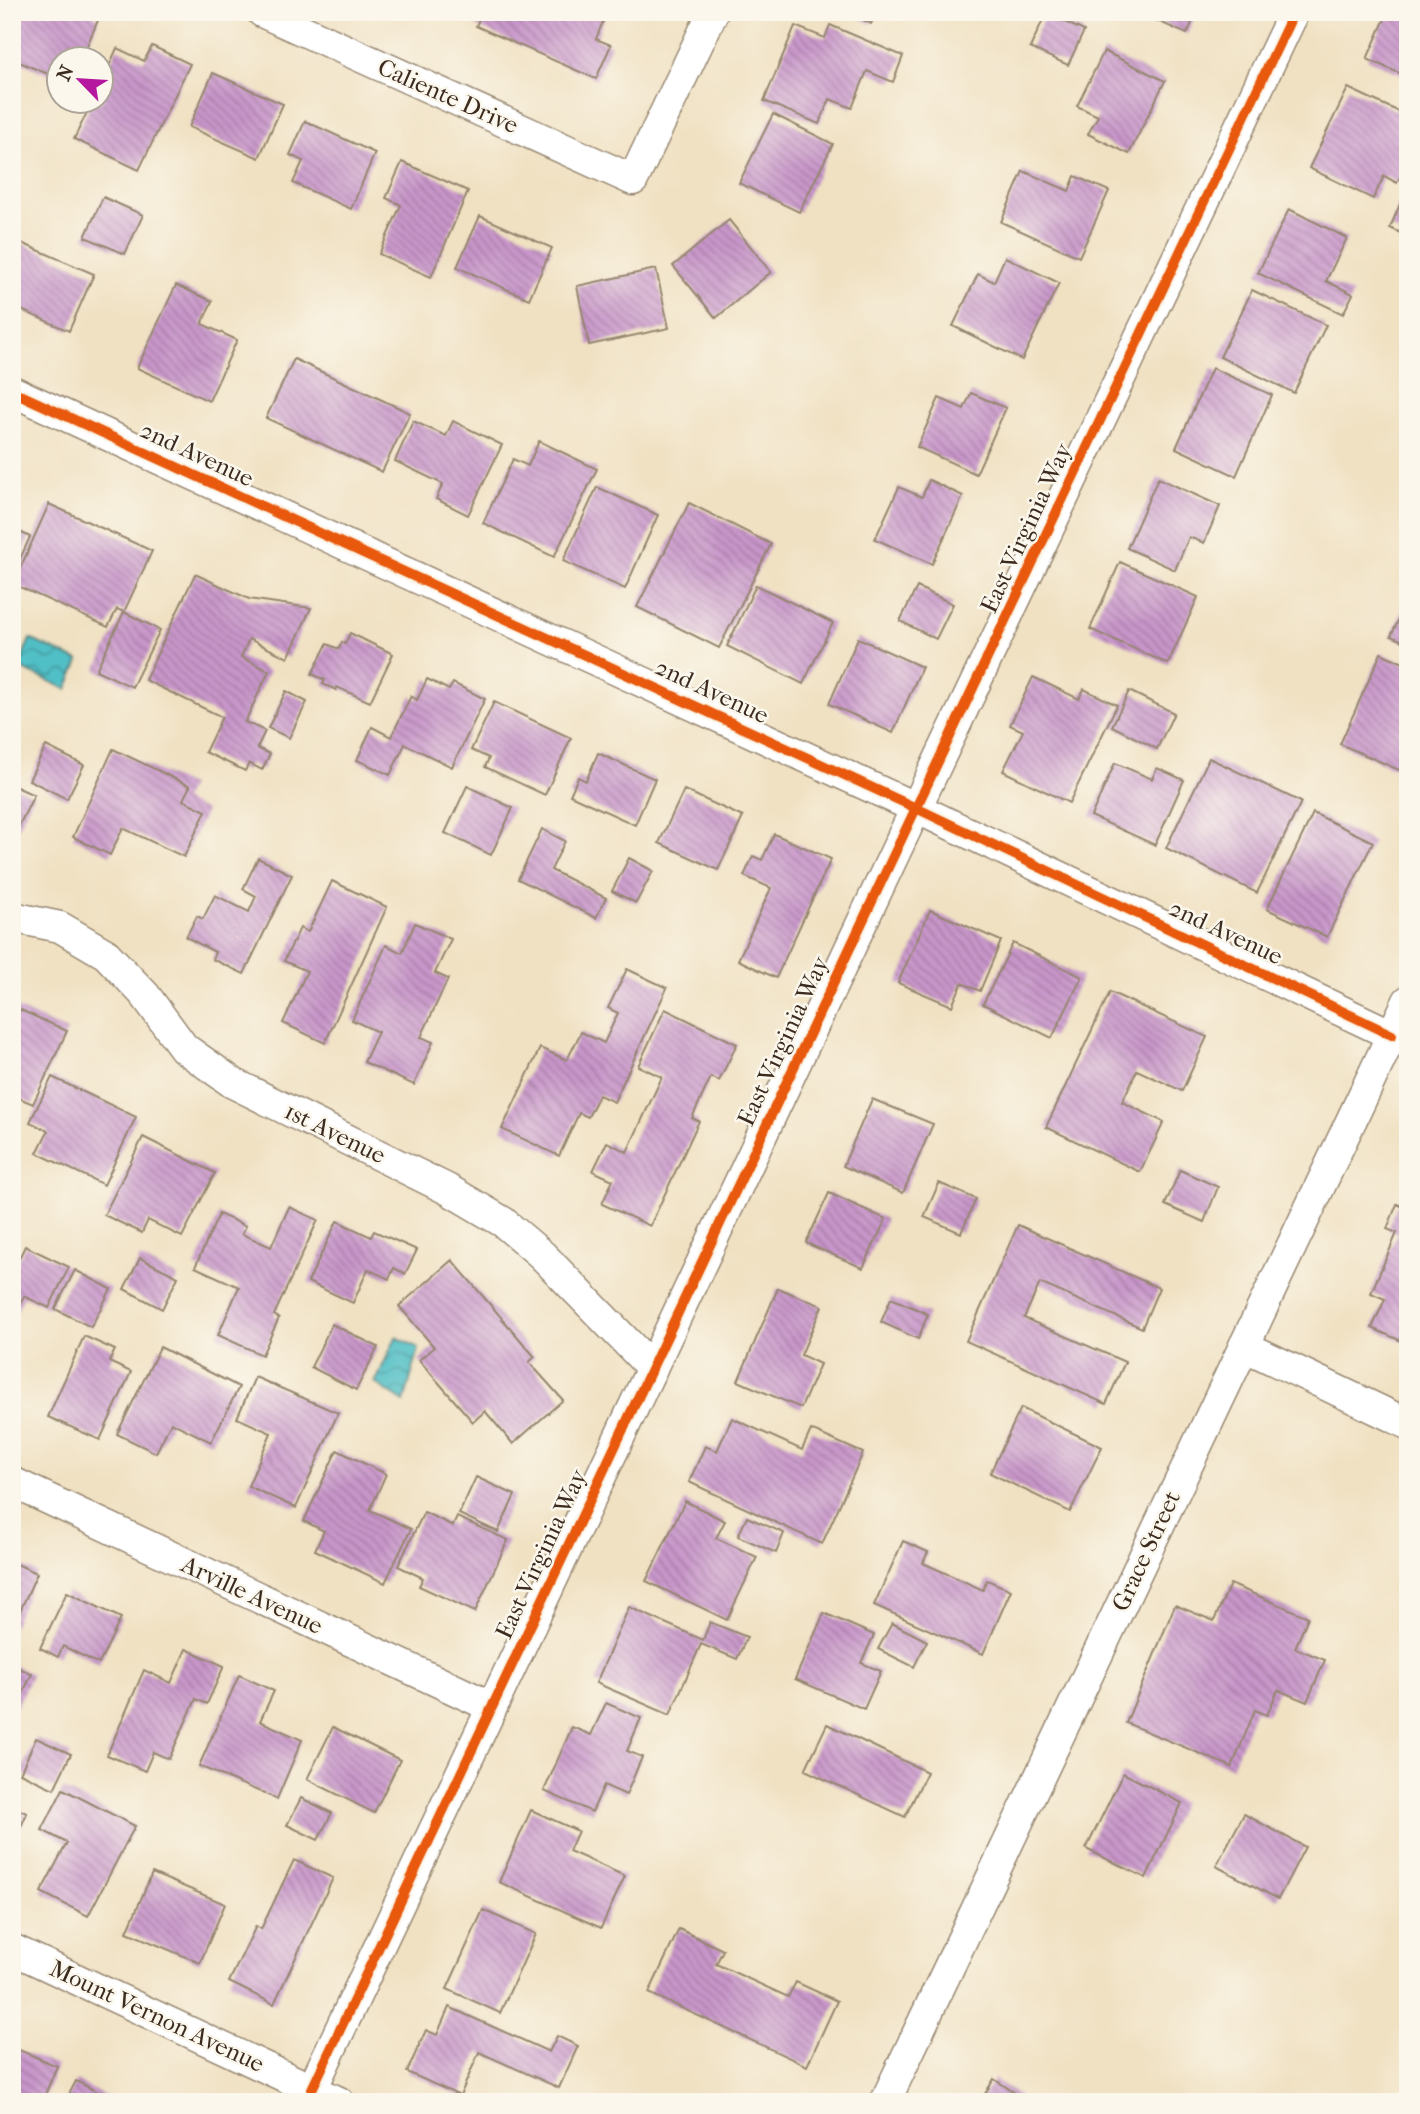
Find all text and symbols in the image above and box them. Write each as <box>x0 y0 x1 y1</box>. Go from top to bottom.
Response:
north arrow <box>46 46 116 116</box>
street label: Caliente Drive <box>373 53 523 139</box>
text: N <box>52 62 79 84</box>
street label: 2nd Avenue <box>136 416 258 492</box>
street label: East Virginia Way <box>974 438 1078 617</box>
street label: 2nd Avenue <box>651 653 773 729</box>
street label: 2nd Avenue <box>1165 894 1287 970</box>
street label: East Virginia Way <box>731 951 835 1130</box>
street label: 1st Avenue <box>280 1097 390 1169</box>
street label: East Virginia Way <box>489 1464 593 1643</box>
street label: Grace Street <box>1106 1486 1186 1615</box>
street label: Arville Avenue <box>176 1550 327 1640</box>
street label: Mount Vernon Avenue <box>45 1954 269 2078</box>

